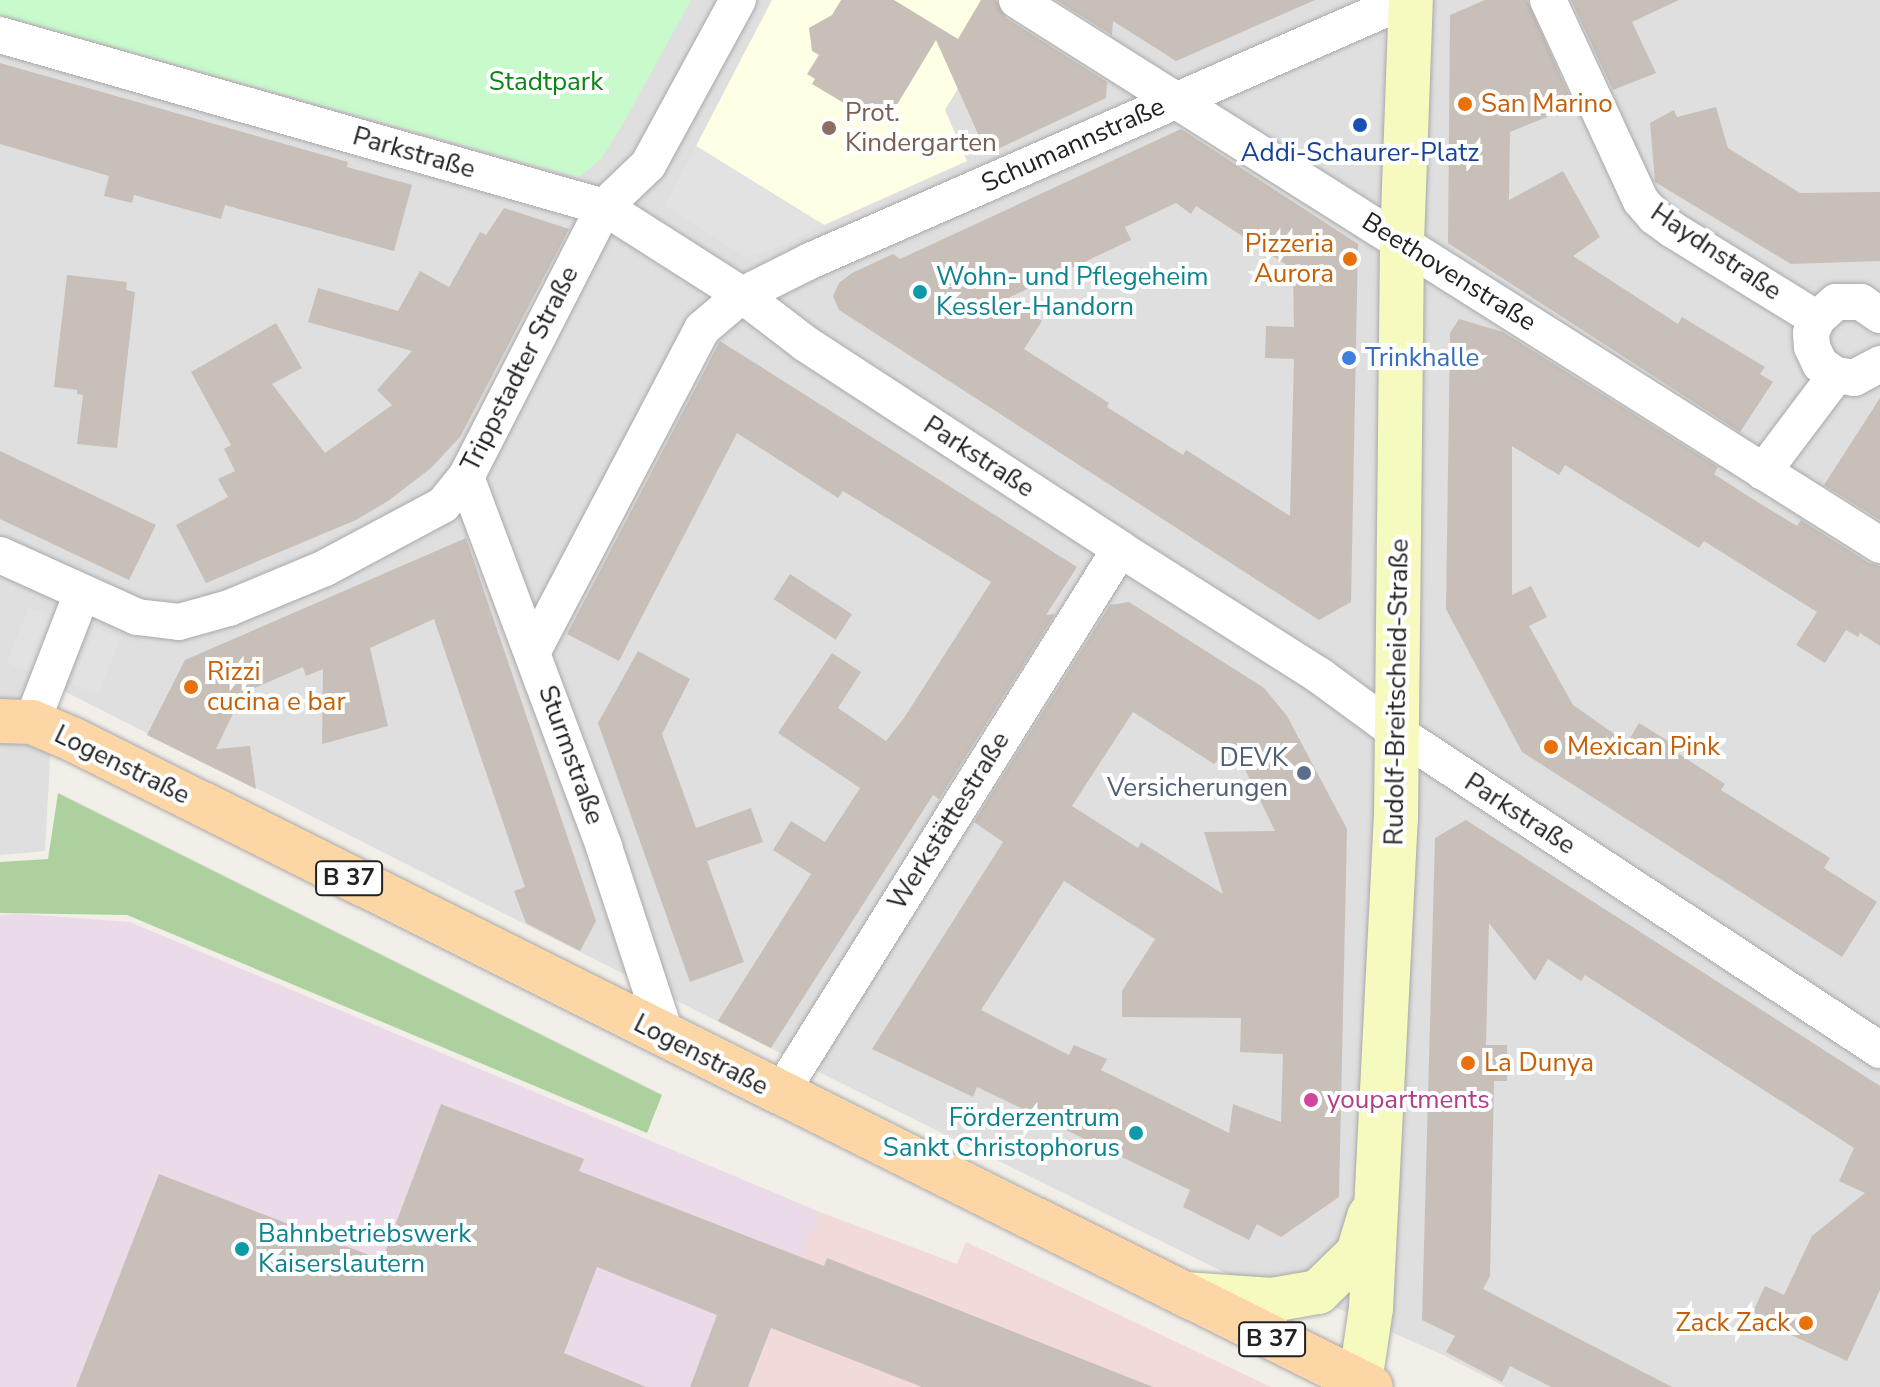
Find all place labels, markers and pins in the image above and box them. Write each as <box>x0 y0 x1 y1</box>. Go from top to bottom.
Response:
place label: San Marino <box>1481 88 1613 120</box>
marker: San Marino <box>1456 95 1474 113</box>
place label: Prot. Kindergarten <box>845 97 997 158</box>
marker: Addi-Schaurer-Platz <box>1351 116 1369 134</box>
marker: Prot. Kindergarten <box>820 119 838 137</box>
place label: Addi-Schaurer-Platz <box>1241 137 1479 169</box>
place label: Pizzeria Aurora <box>1245 228 1334 290</box>
marker: Pizzeria Aurora <box>1341 250 1359 268</box>
place label: Wohn- und Pflegeheim Kessler-Handorn <box>936 261 1208 322</box>
marker: Wohn- und Pflegeheim Kessler-Handorn <box>911 283 929 301</box>
place label: Trinkhalle <box>1365 342 1479 374</box>
marker: Trinkhalle <box>1340 349 1358 367</box>
place label: Rizzi cucina e bar <box>207 656 346 718</box>
marker: Rizzi cucina e bar <box>182 678 200 696</box>
place label: Mexican Pink <box>1567 731 1720 763</box>
marker: Mexican Pink <box>1542 738 1560 756</box>
place label: DEVK Versicherungen <box>1107 742 1288 804</box>
marker: DEVK Versicherungen <box>1295 764 1313 782</box>
place label: La Dunya <box>1484 1047 1594 1079</box>
marker: La Dunya <box>1459 1054 1477 1072</box>
place label: youpartments <box>1327 1084 1490 1116</box>
marker: youpartments <box>1302 1091 1320 1109</box>
place label: Förderzentrum Sankt Christophorus <box>883 1102 1120 1164</box>
marker: Förderzentrum Sankt Christophorus <box>1127 1124 1145 1142</box>
place label: Bahnbetriebswerk Kaiserslautern <box>258 1218 471 1280</box>
marker: Bahnbetriebswerk Kaiserslautern <box>233 1240 251 1258</box>
place label: Zack Zack <box>1676 1307 1790 1339</box>
marker: Zack Zack <box>1797 1314 1815 1332</box>

